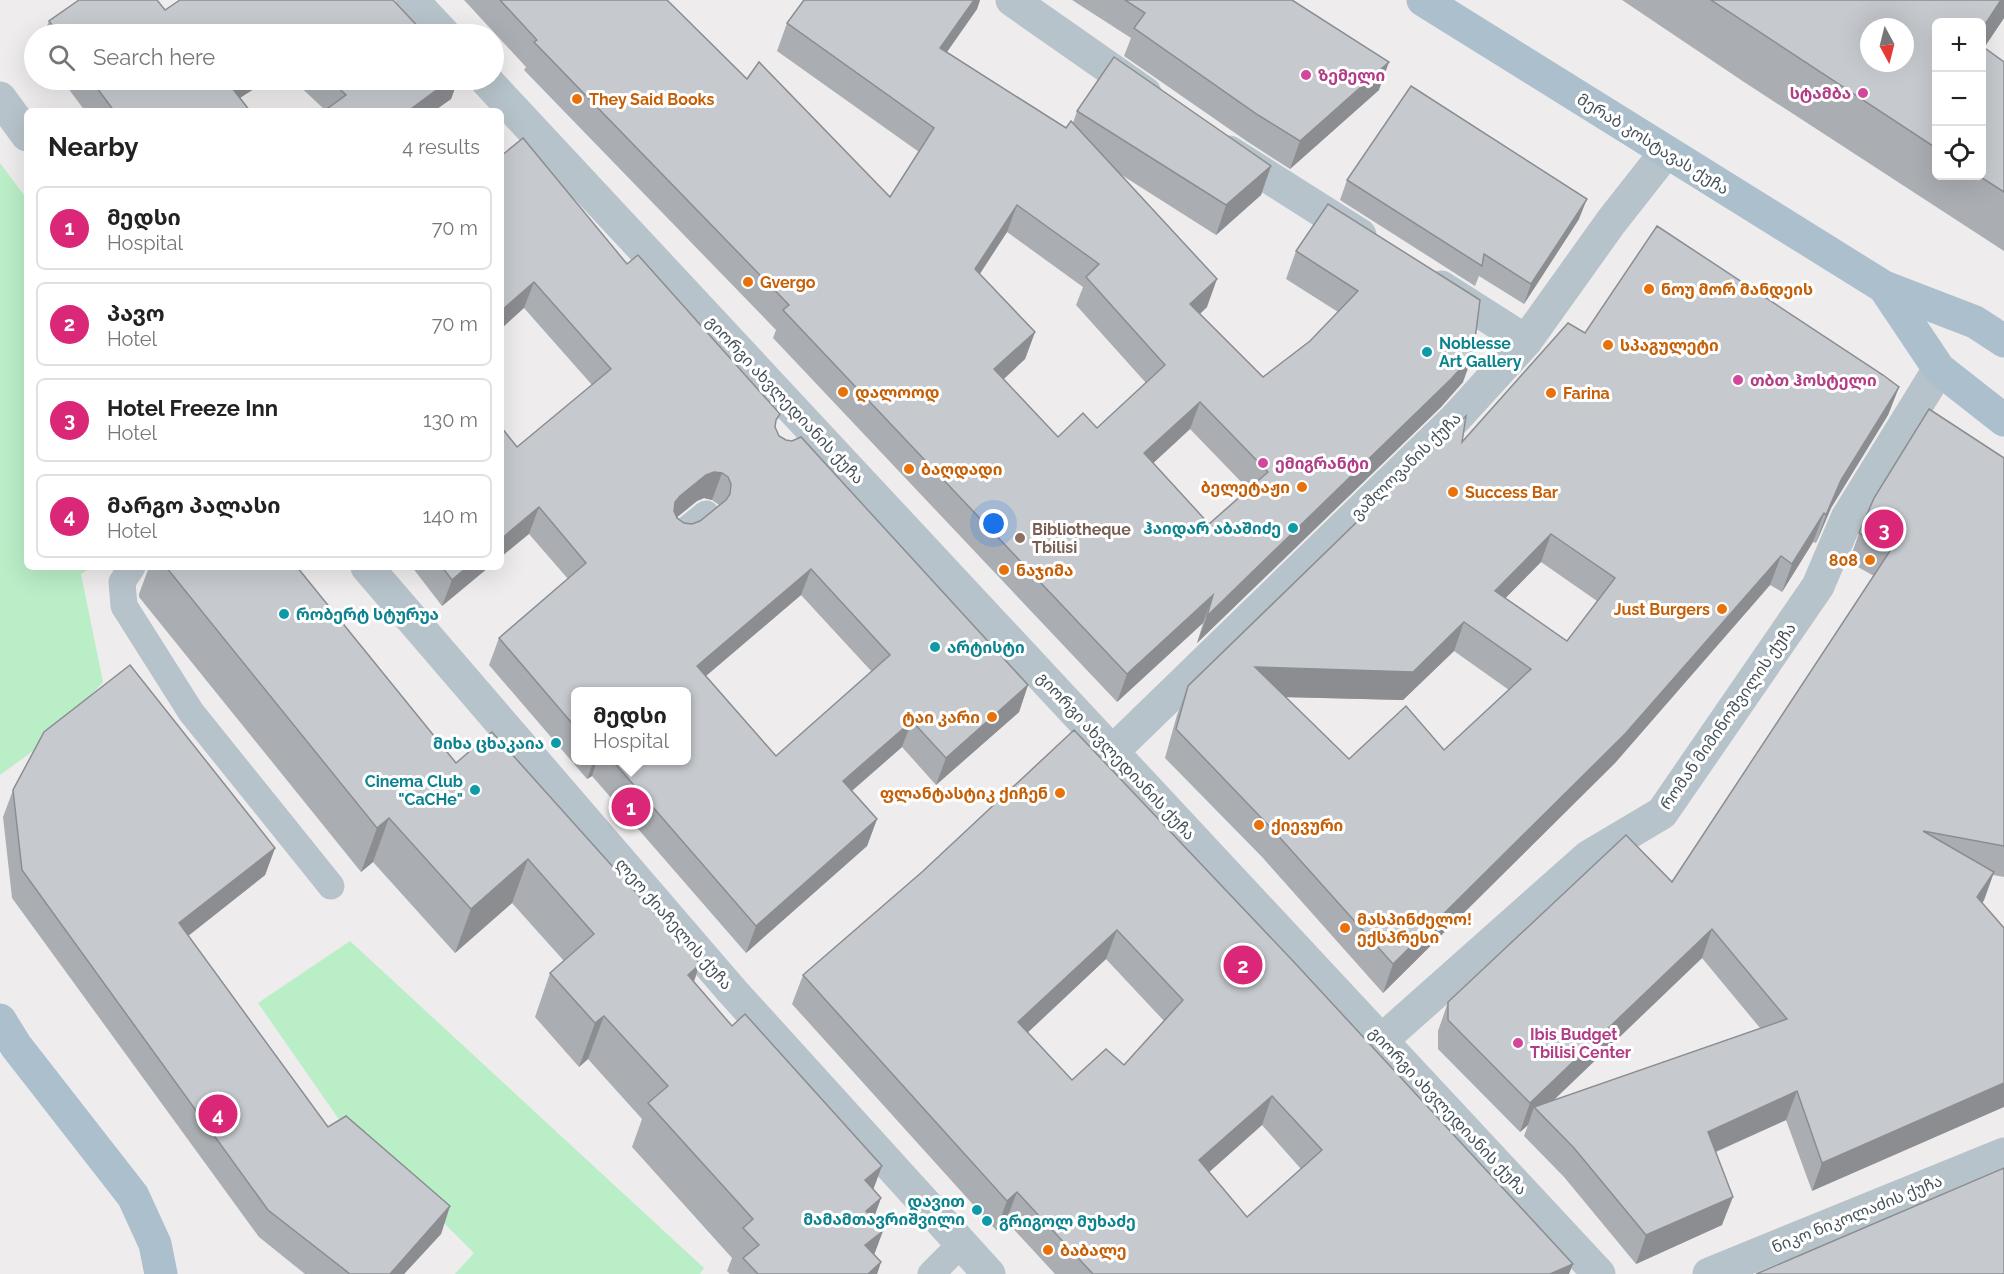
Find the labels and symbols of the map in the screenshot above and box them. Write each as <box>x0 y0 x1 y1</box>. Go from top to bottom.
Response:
north arrow <box>1860 18 1914 72</box>
place label: ზემელი <box>1318 66 1385 86</box>
marker: ზემელი <box>1299 68 1313 82</box>
place label: სტამბა <box>1790 84 1851 103</box>
marker: სტამბა <box>1856 86 1870 100</box>
street label: მერაბ კოსტავას ქუჩა <box>1574 89 1732 199</box>
place label: They Said Books <box>589 90 714 109</box>
marker: They Said Books <box>570 92 584 106</box>
place label: Gvergo <box>760 273 816 292</box>
marker: Gvergo <box>741 275 755 289</box>
place label: ნოუ მორ მანდეის <box>1661 280 1813 300</box>
marker: ნოუ მორ მანდეის <box>1642 282 1656 296</box>
street label: გიორგი ახვლედიანის ქუჩა <box>701 312 868 489</box>
place label: Noblesse Art Gallery <box>1439 334 1522 371</box>
place label: სპაგულეტი <box>1620 336 1719 356</box>
marker: სპაგულეტი <box>1601 338 1615 352</box>
marker: Noblesse Art Gallery <box>1420 345 1434 359</box>
place label: თბთ ჰოსტელი <box>1750 371 1877 391</box>
marker: თბთ ჰოსტელი <box>1731 373 1745 387</box>
place label: დალოოდ <box>855 383 940 403</box>
place label: Farina <box>1563 384 1610 403</box>
marker: დალოოდ <box>836 385 850 399</box>
marker: Farina <box>1544 386 1558 400</box>
street label: ვაშლოვანის ქუჩა <box>1347 409 1466 524</box>
place label: ემიგრანტი <box>1275 454 1369 473</box>
marker: ემიგრანტი <box>1256 456 1270 470</box>
place label: ბაღდადი <box>921 460 1002 480</box>
marker: ბაღდადი <box>902 462 916 476</box>
place label: ბელეტაჟი <box>1201 478 1290 498</box>
marker: ბელეტაჟი <box>1295 480 1309 494</box>
place label: Success Bar <box>1465 483 1558 502</box>
marker: Success Bar <box>1446 485 1460 499</box>
pin: 3 <box>1864 506 1904 552</box>
your location <box>979 509 1008 538</box>
place label: ჰაიდარ აბაშიძე <box>1143 519 1281 539</box>
place label: Bibliotheque Tbilisi <box>1032 520 1131 557</box>
marker: ჰაიდარ აბაშიძე <box>1286 521 1300 535</box>
marker: Bibliotheque Tbilisi <box>1013 531 1027 545</box>
place label: 808 <box>1829 551 1858 570</box>
marker: 808 <box>1863 553 1877 567</box>
place label: ნაჯიმა <box>1016 561 1073 580</box>
marker: ნაჯიმა <box>997 563 1011 577</box>
place label: Just Burgers <box>1614 600 1710 619</box>
marker: Just Burgers <box>1715 602 1729 616</box>
place label: რობერტ სტურუა <box>296 605 439 624</box>
marker: რობერტ სტურუა <box>277 607 291 621</box>
street label: რომან მიმინოშვილის ქუჩა <box>1656 619 1801 814</box>
place label: არტისტი <box>947 638 1025 657</box>
marker: არტისტი <box>928 640 942 654</box>
street label: გიორგი ახვლედიანის ქუჩა <box>1032 668 1199 845</box>
place label: ტაი კარი <box>902 708 980 727</box>
marker: ტაი კარი <box>985 710 999 724</box>
place label: მიხა ცხაკაია <box>433 734 544 753</box>
marker: მიხა ცხაკაია <box>549 736 563 750</box>
place label: Cinema Club "CaCHe" <box>365 772 463 809</box>
marker: Cinema Club "CaCHe" <box>468 783 482 797</box>
pin: 1 <box>612 784 650 830</box>
place label: ფლანტასტიკ ქიჩენ <box>880 784 1048 804</box>
marker: ფლანტასტიკ ქიჩენ <box>1053 786 1067 800</box>
place label: ქიევური <box>1271 816 1343 835</box>
marker: ქიევური <box>1252 818 1266 832</box>
street label: ლეო ქიაჩელის ქუჩა <box>611 854 736 994</box>
place label: მასპინძელო! ექსპრესი <box>1357 910 1472 947</box>
marker: მასპინძელო! ექსპრესი <box>1338 921 1352 935</box>
pin: 2 <box>1224 942 1262 988</box>
street label: გიორგი ახვლედიანის ქუჩა <box>1364 1023 1531 1200</box>
place label: Ibis Budget Tbilisi Center <box>1530 1025 1631 1062</box>
marker: Ibis Budget Tbilisi Center <box>1511 1036 1525 1050</box>
pin: 4 <box>198 1092 238 1136</box>
street label: ნიკო ნიკოლაძის ქუჩა <box>1769 1171 1945 1258</box>
place label: დავით მამამთავრიშვილი <box>803 1192 965 1230</box>
marker: დავით მამამთავრიშვილი <box>970 1203 984 1217</box>
place label: გრიგოლ მუხაძე <box>999 1212 1136 1232</box>
marker: გრიგოლ მუხაძე <box>980 1214 994 1228</box>
place label: ბაბალე <box>1060 1241 1127 1261</box>
marker: ბაბალე <box>1041 1243 1055 1257</box>

